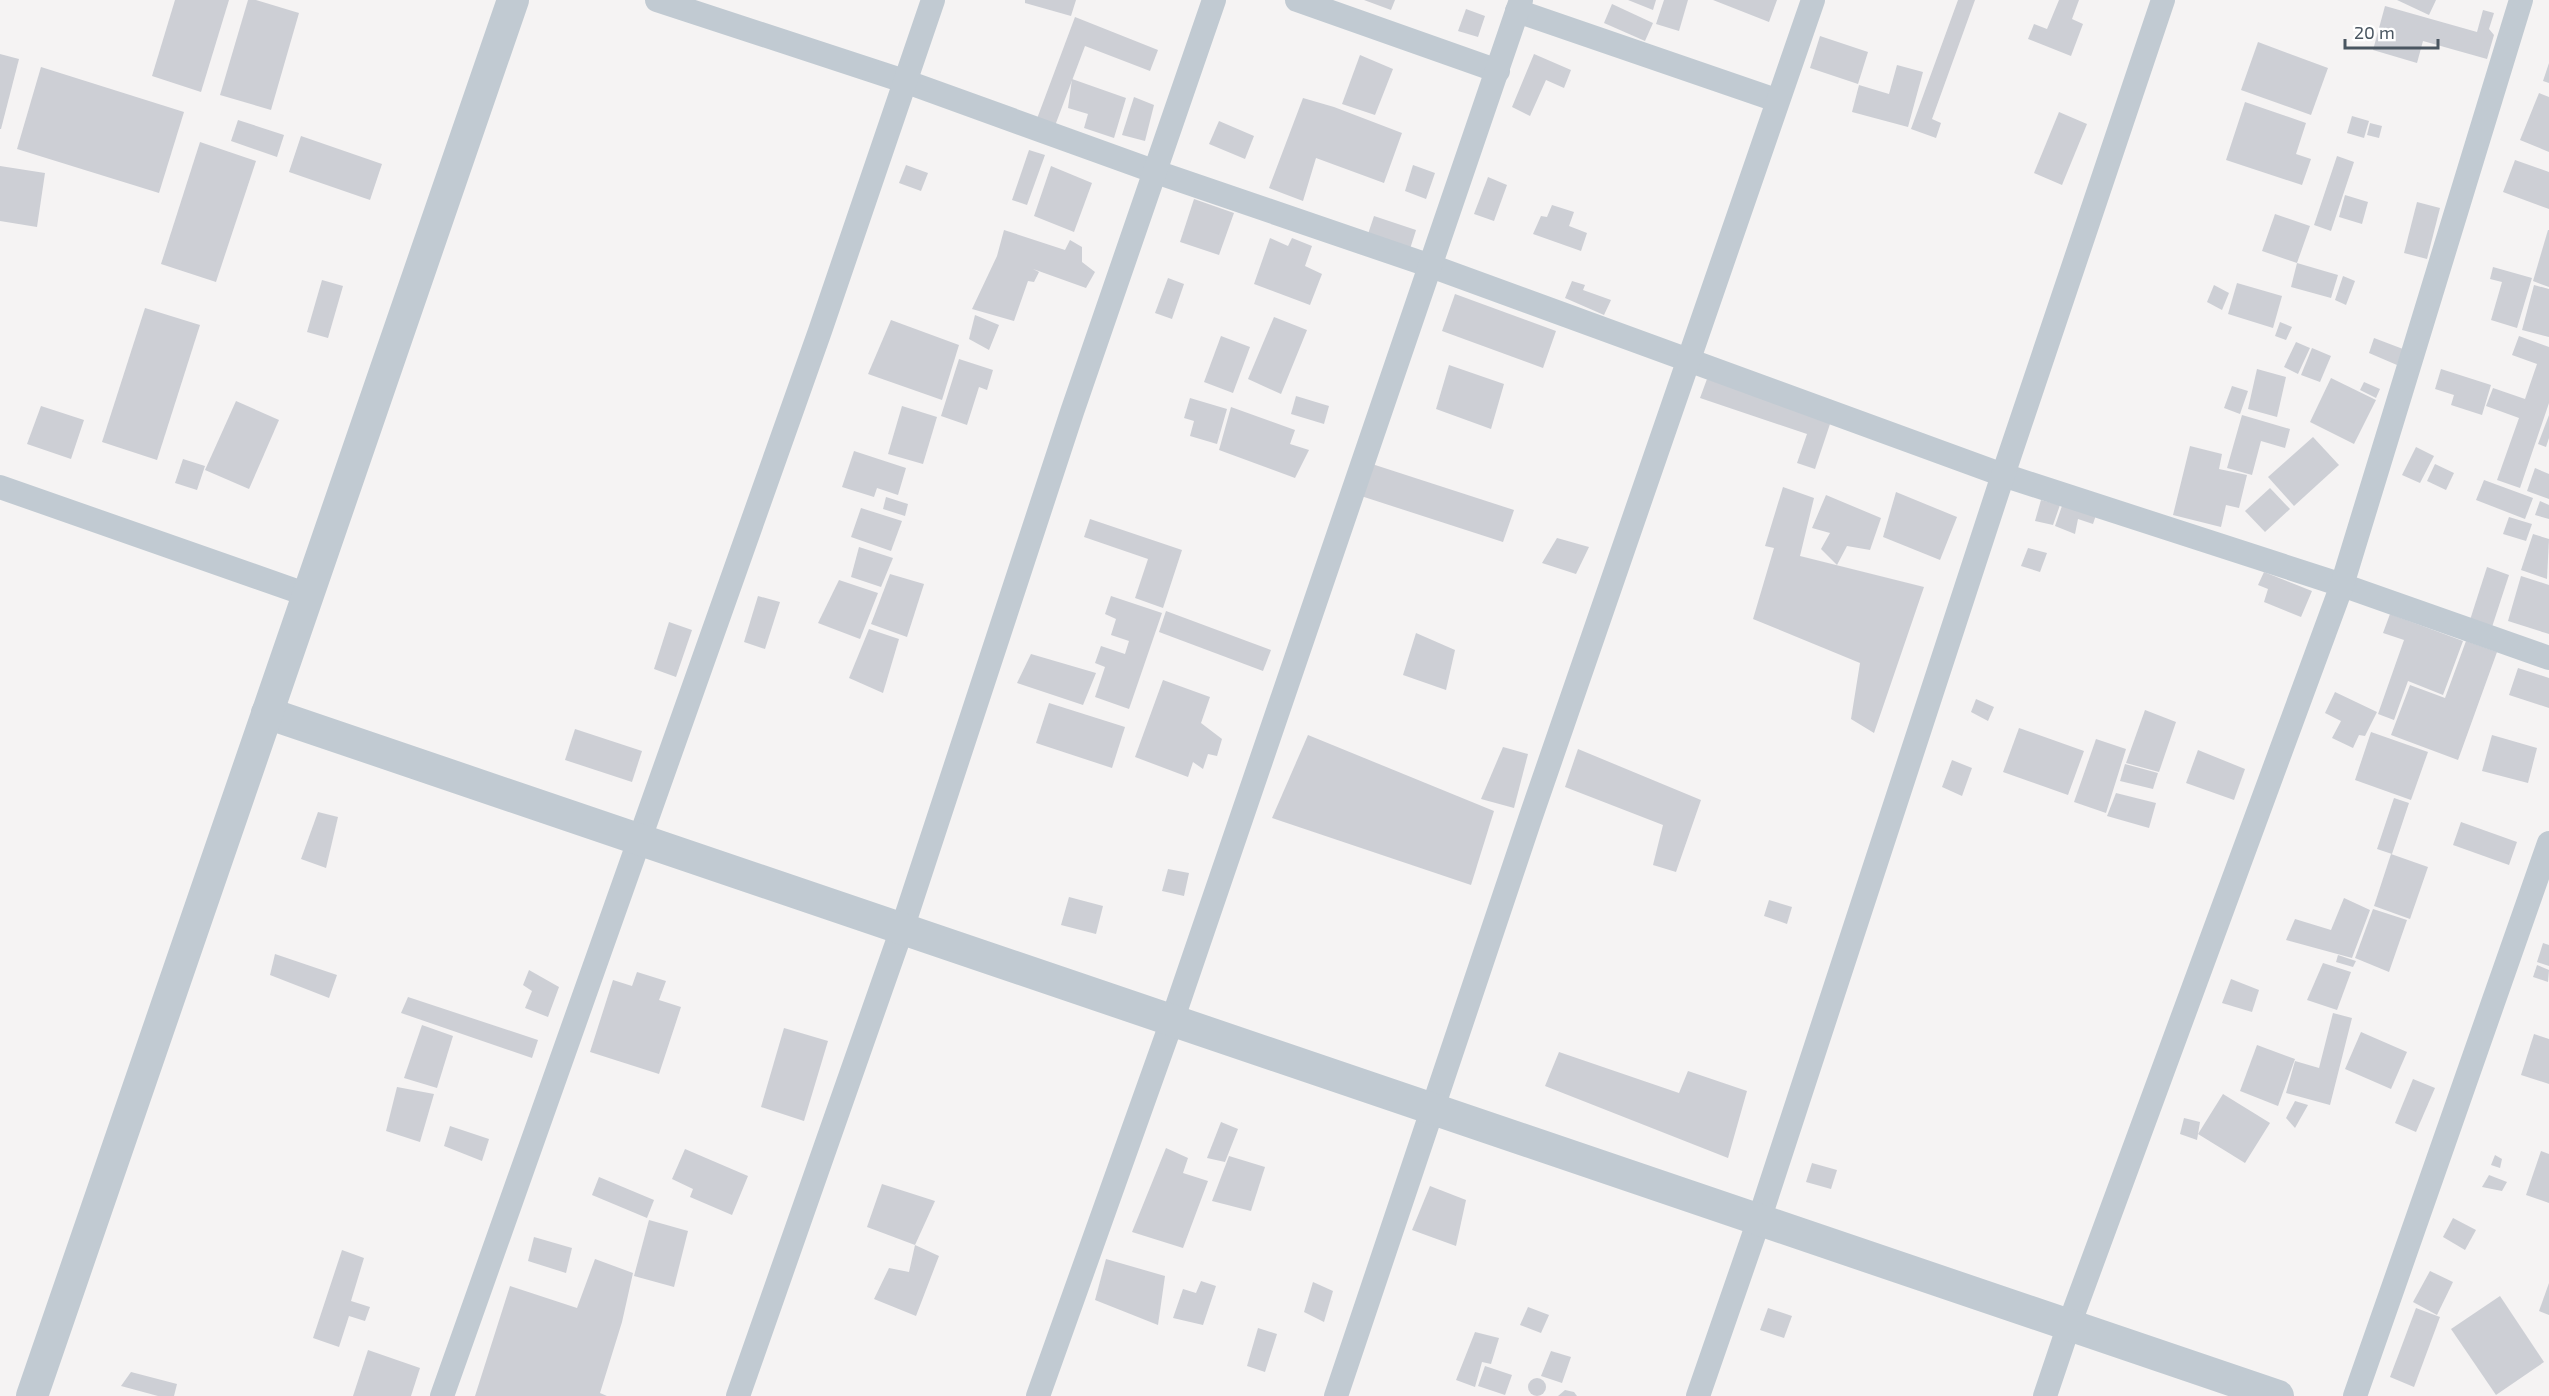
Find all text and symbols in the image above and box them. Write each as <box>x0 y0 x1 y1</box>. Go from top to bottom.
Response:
scale bar <box>2345 12 2438 50</box>
text: 20 m <box>2354 21 2395 43</box>

